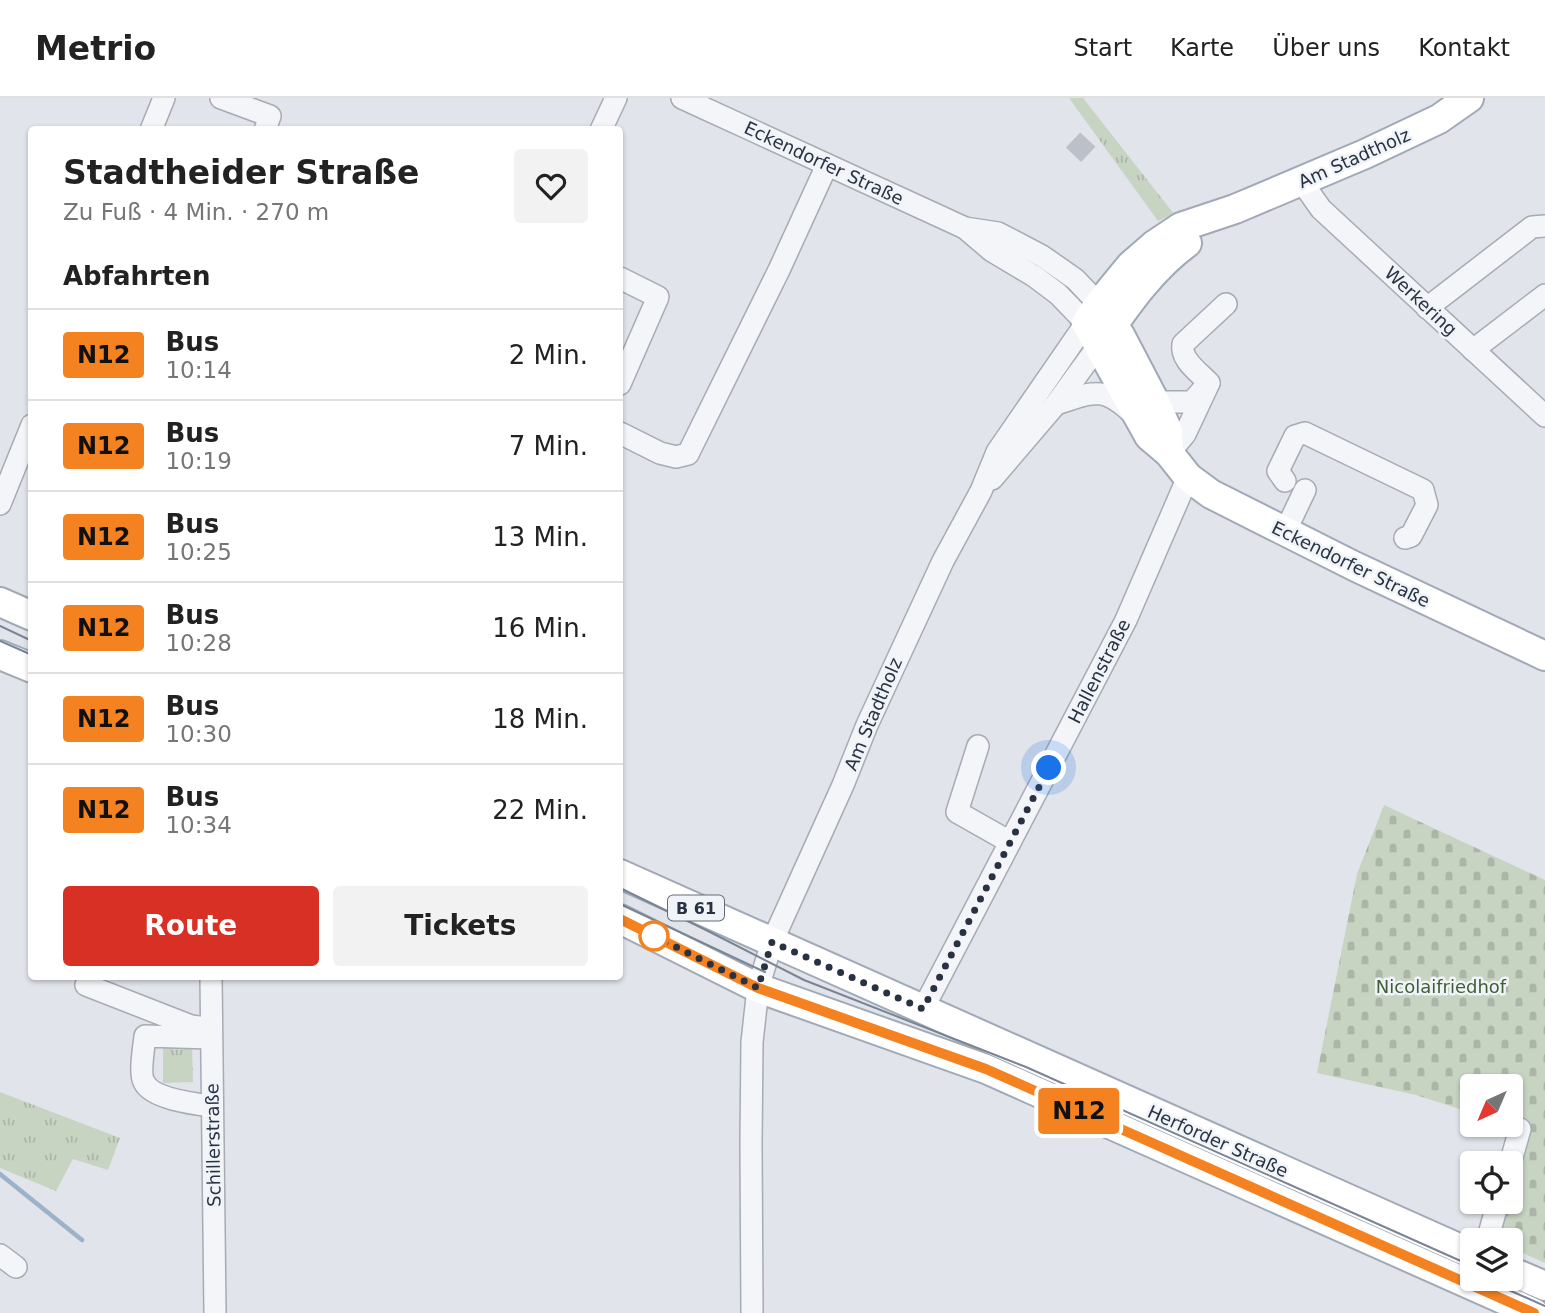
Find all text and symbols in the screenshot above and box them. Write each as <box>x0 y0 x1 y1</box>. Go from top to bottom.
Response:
text: Metrio <box>35 29 156 68</box>
text: Start <box>1073 34 1132 62</box>
text: Karte <box>1170 34 1234 62</box>
text: Über uns <box>1272 34 1380 62</box>
text: Kontakt <box>1418 34 1510 62</box>
street label: Eckendorfer Straße <box>741 117 907 209</box>
street label: Am Stadtholz <box>1295 124 1413 192</box>
button: heart <box>514 149 588 223</box>
text: Stadtheider Straße <box>63 153 419 192</box>
text: Zu Fuß · 4 Min. · 270 m <box>63 199 329 225</box>
text: Abfahrten <box>63 261 211 291</box>
street label: Werkering <box>1380 262 1462 340</box>
text: Bus <box>165 327 219 357</box>
text: 2 Min. <box>509 340 588 370</box>
text: N12 <box>77 341 130 369</box>
text: 10:14 <box>165 357 232 383</box>
text: Bus <box>165 418 219 448</box>
text: 7 Min. <box>509 431 588 461</box>
text: N12 <box>77 432 130 460</box>
text: 10:19 <box>165 448 232 474</box>
text: Bus <box>165 509 219 539</box>
street label: Eckendorfer Straße <box>1269 517 1433 611</box>
text: 13 Min. <box>492 522 588 552</box>
text: N12 <box>77 523 130 551</box>
text: 10:25 <box>165 539 232 565</box>
text: Bus <box>165 600 219 630</box>
text: 16 Min. <box>492 613 588 643</box>
text: N12 <box>77 614 130 642</box>
street label: Hallenstraße <box>1064 615 1134 727</box>
text: 10:28 <box>165 630 232 656</box>
street label: Am Stadtholz <box>840 654 906 774</box>
text: Bus <box>165 691 219 721</box>
text: 18 Min. <box>492 704 588 734</box>
text: N12 <box>77 705 130 733</box>
text: 10:30 <box>165 721 232 747</box>
your location <box>1031 750 1066 785</box>
text: Bus <box>165 782 219 812</box>
text: 22 Min. <box>492 795 588 825</box>
text: N12 <box>77 796 130 824</box>
text: 10:34 <box>165 812 232 838</box>
button: Route <box>63 886 319 966</box>
button: Tickets <box>333 886 588 966</box>
road number: B 61 <box>668 895 724 920</box>
unlabelled marker <box>639 921 669 951</box>
park label: Nicolaifriedhof <box>1376 976 1507 997</box>
north arrow <box>1460 1074 1522 1138</box>
map controls <box>1460 1074 1523 1291</box>
street label: Schillerstraße <box>201 1083 225 1207</box>
line badge: N12 <box>1039 1088 1119 1134</box>
text: N12 <box>1052 1097 1106 1125</box>
street label: Herforder Straße <box>1145 1101 1291 1181</box>
button: locate <box>1460 1151 1523 1214</box>
button: layers <box>1460 1228 1523 1291</box>

